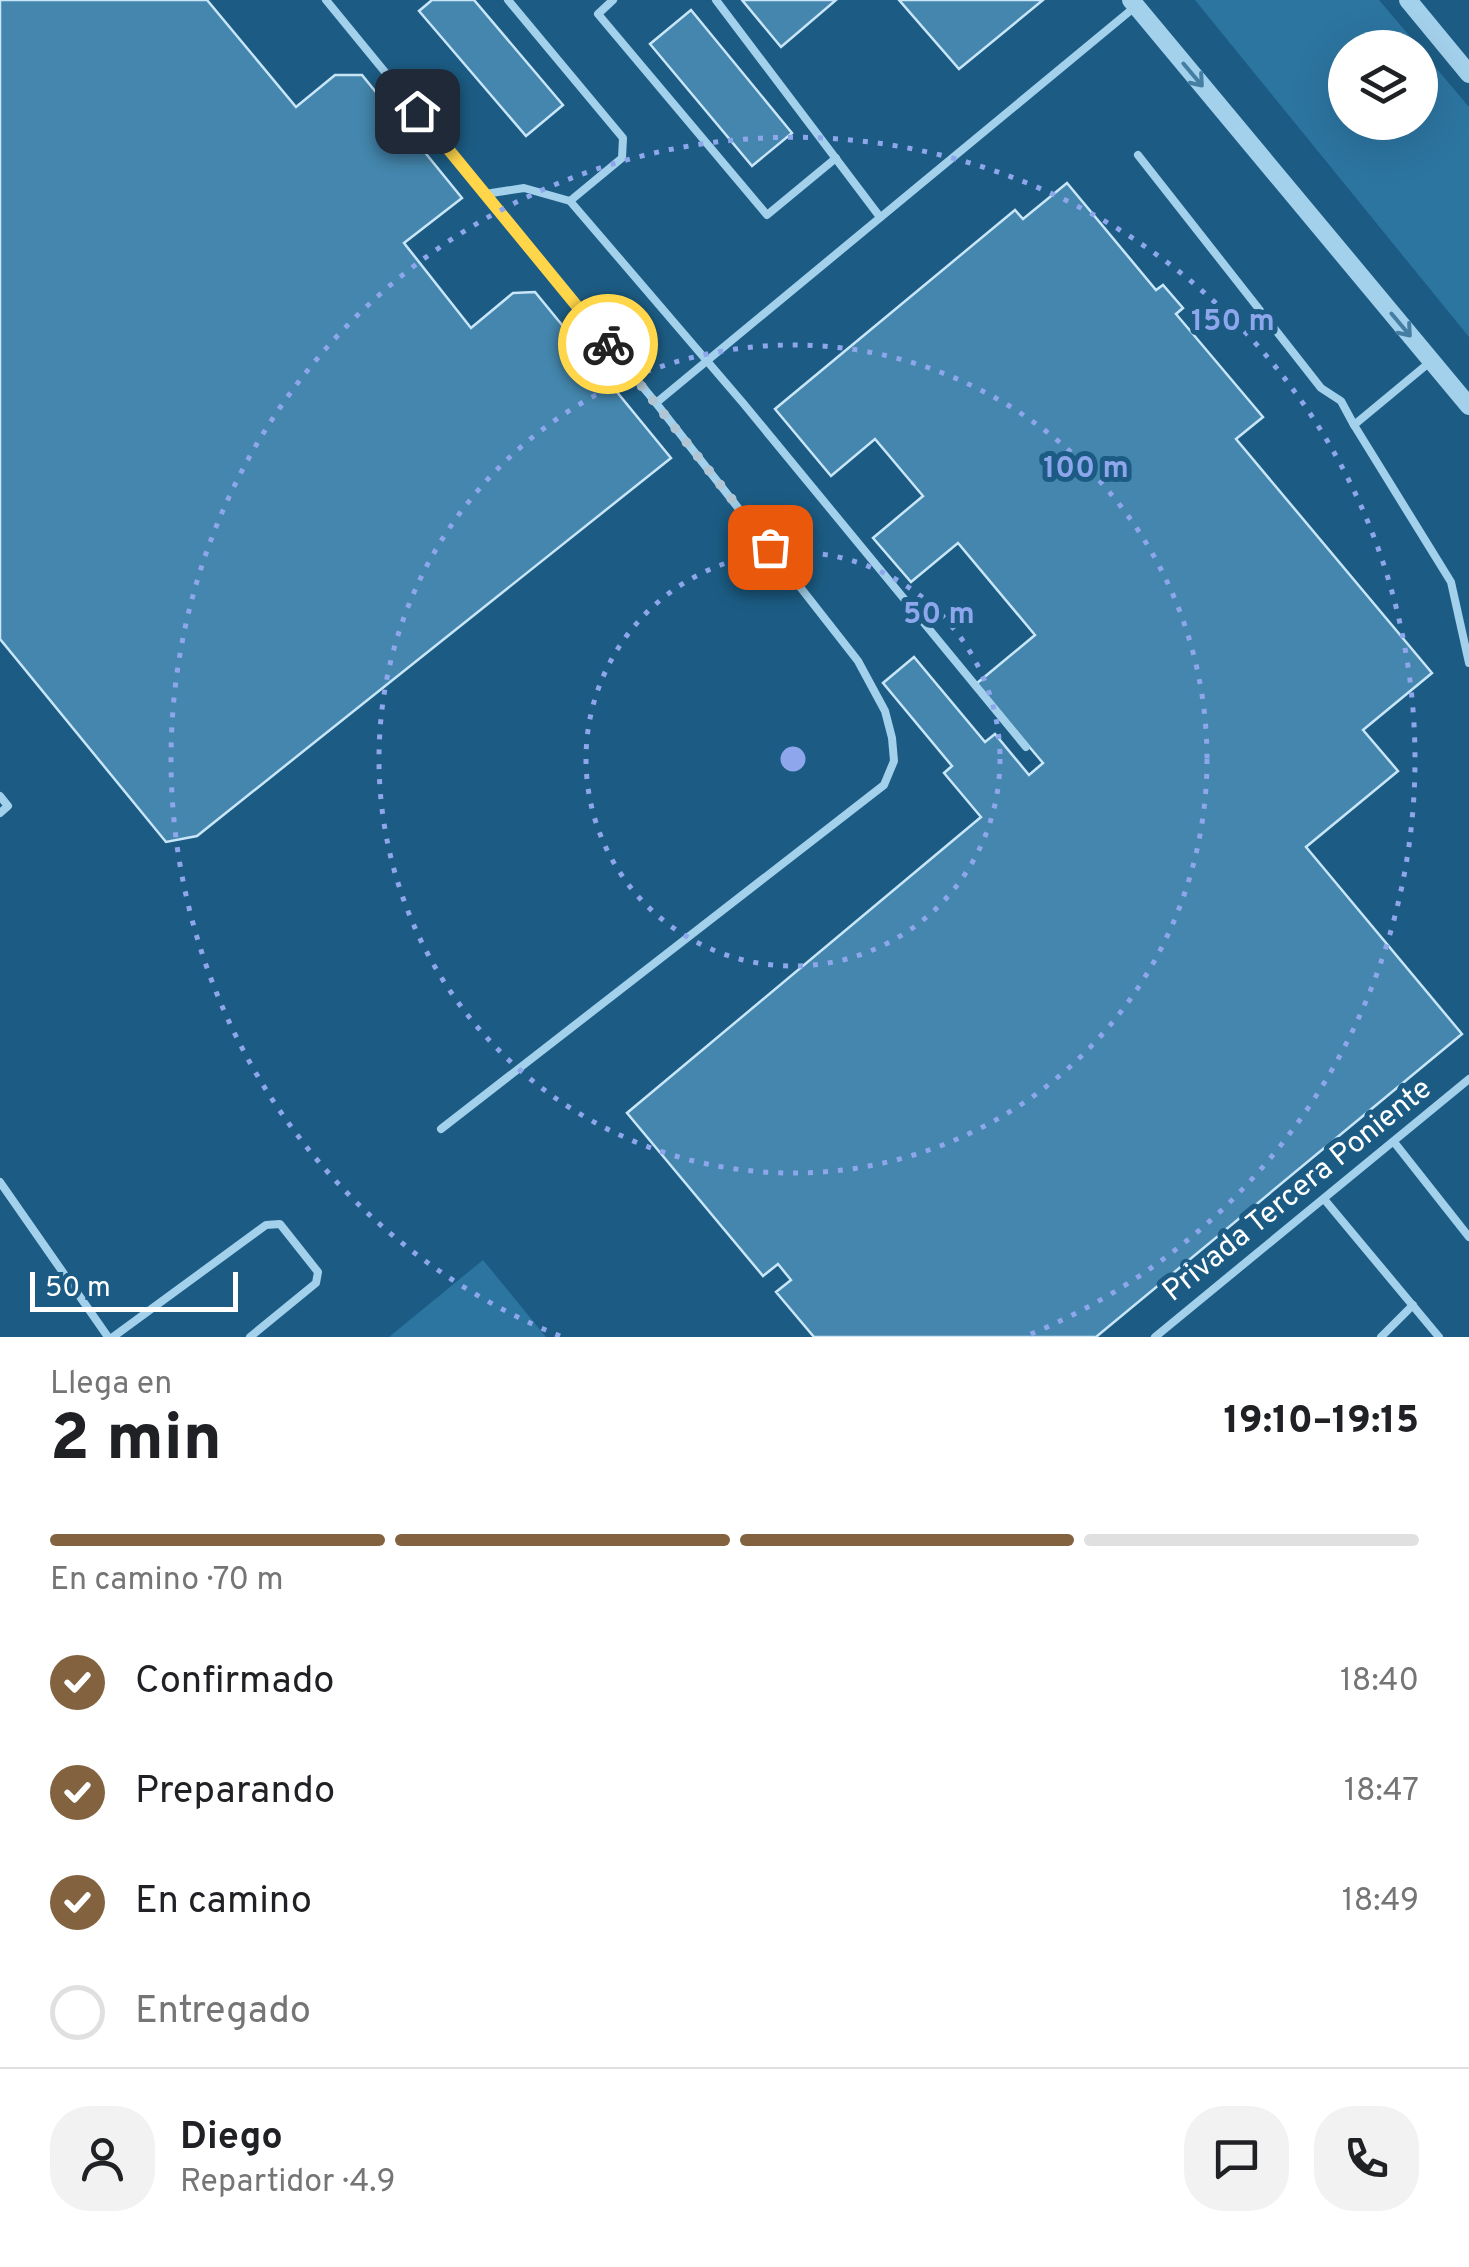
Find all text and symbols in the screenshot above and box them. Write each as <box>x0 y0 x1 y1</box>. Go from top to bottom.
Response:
map controls <box>1328 30 1438 140</box>
button: layers <box>1328 30 1438 140</box>
one-way arrow <box>1182 62 1205 87</box>
pin <box>375 69 460 154</box>
icon: home <box>390 84 445 139</box>
courier <box>558 294 658 394</box>
text: 150 m <box>1191 304 1275 341</box>
one-way arrow <box>1390 311 1412 337</box>
icon: bike <box>581 317 636 372</box>
text: 100 m <box>1043 451 1129 488</box>
pin <box>728 505 813 590</box>
icon: bag <box>743 520 798 575</box>
text: 50 m <box>903 597 975 634</box>
centre of rings <box>775 741 811 777</box>
street label: Privada Tercera Poniente <box>1156 1071 1440 1311</box>
scale bar <box>30 1267 238 1312</box>
text: 50 m <box>45 1271 111 1307</box>
text: Llega en <box>50 1365 172 1405</box>
text: 19:10–19:15 <box>1224 1398 1419 1447</box>
text: 2 min <box>50 1401 222 1483</box>
text: En camino · 70 m <box>50 1561 284 1601</box>
icon: check <box>50 1655 105 1710</box>
text: Confirmado <box>135 1658 335 1707</box>
text: 18:40 <box>1340 1662 1419 1702</box>
icon: check <box>50 1765 105 1820</box>
text: Preparando <box>135 1768 335 1817</box>
text: 18:47 <box>1344 1772 1419 1812</box>
icon: check <box>50 1875 105 1930</box>
text: En camino <box>135 1878 312 1927</box>
text: 18:49 <box>1342 1882 1419 1922</box>
text: Entregado <box>135 1988 311 2037</box>
button: person <box>50 2106 155 2211</box>
button: chat <box>1184 2106 1289 2211</box>
button: phone <box>1314 2106 1419 2211</box>
text: Diego <box>180 2114 283 2163</box>
text: Repartidor · 4.9 <box>180 2163 396 2203</box>

